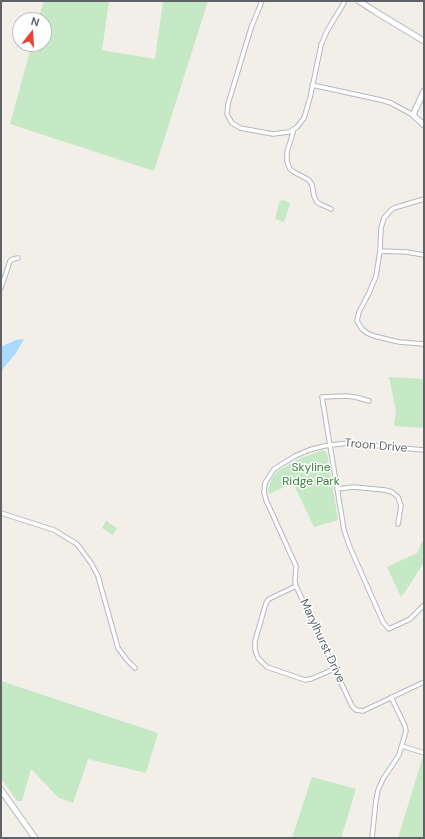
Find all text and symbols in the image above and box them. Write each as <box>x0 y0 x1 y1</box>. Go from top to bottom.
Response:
north arrow <box>12 12 52 52</box>
text: N <box>29 14 41 29</box>
street label: Troon Drive <box>344 436 408 456</box>
park label: Skyline Ridge Park <box>282 461 340 489</box>
street label: Marylhurst Drive <box>296 597 348 685</box>

